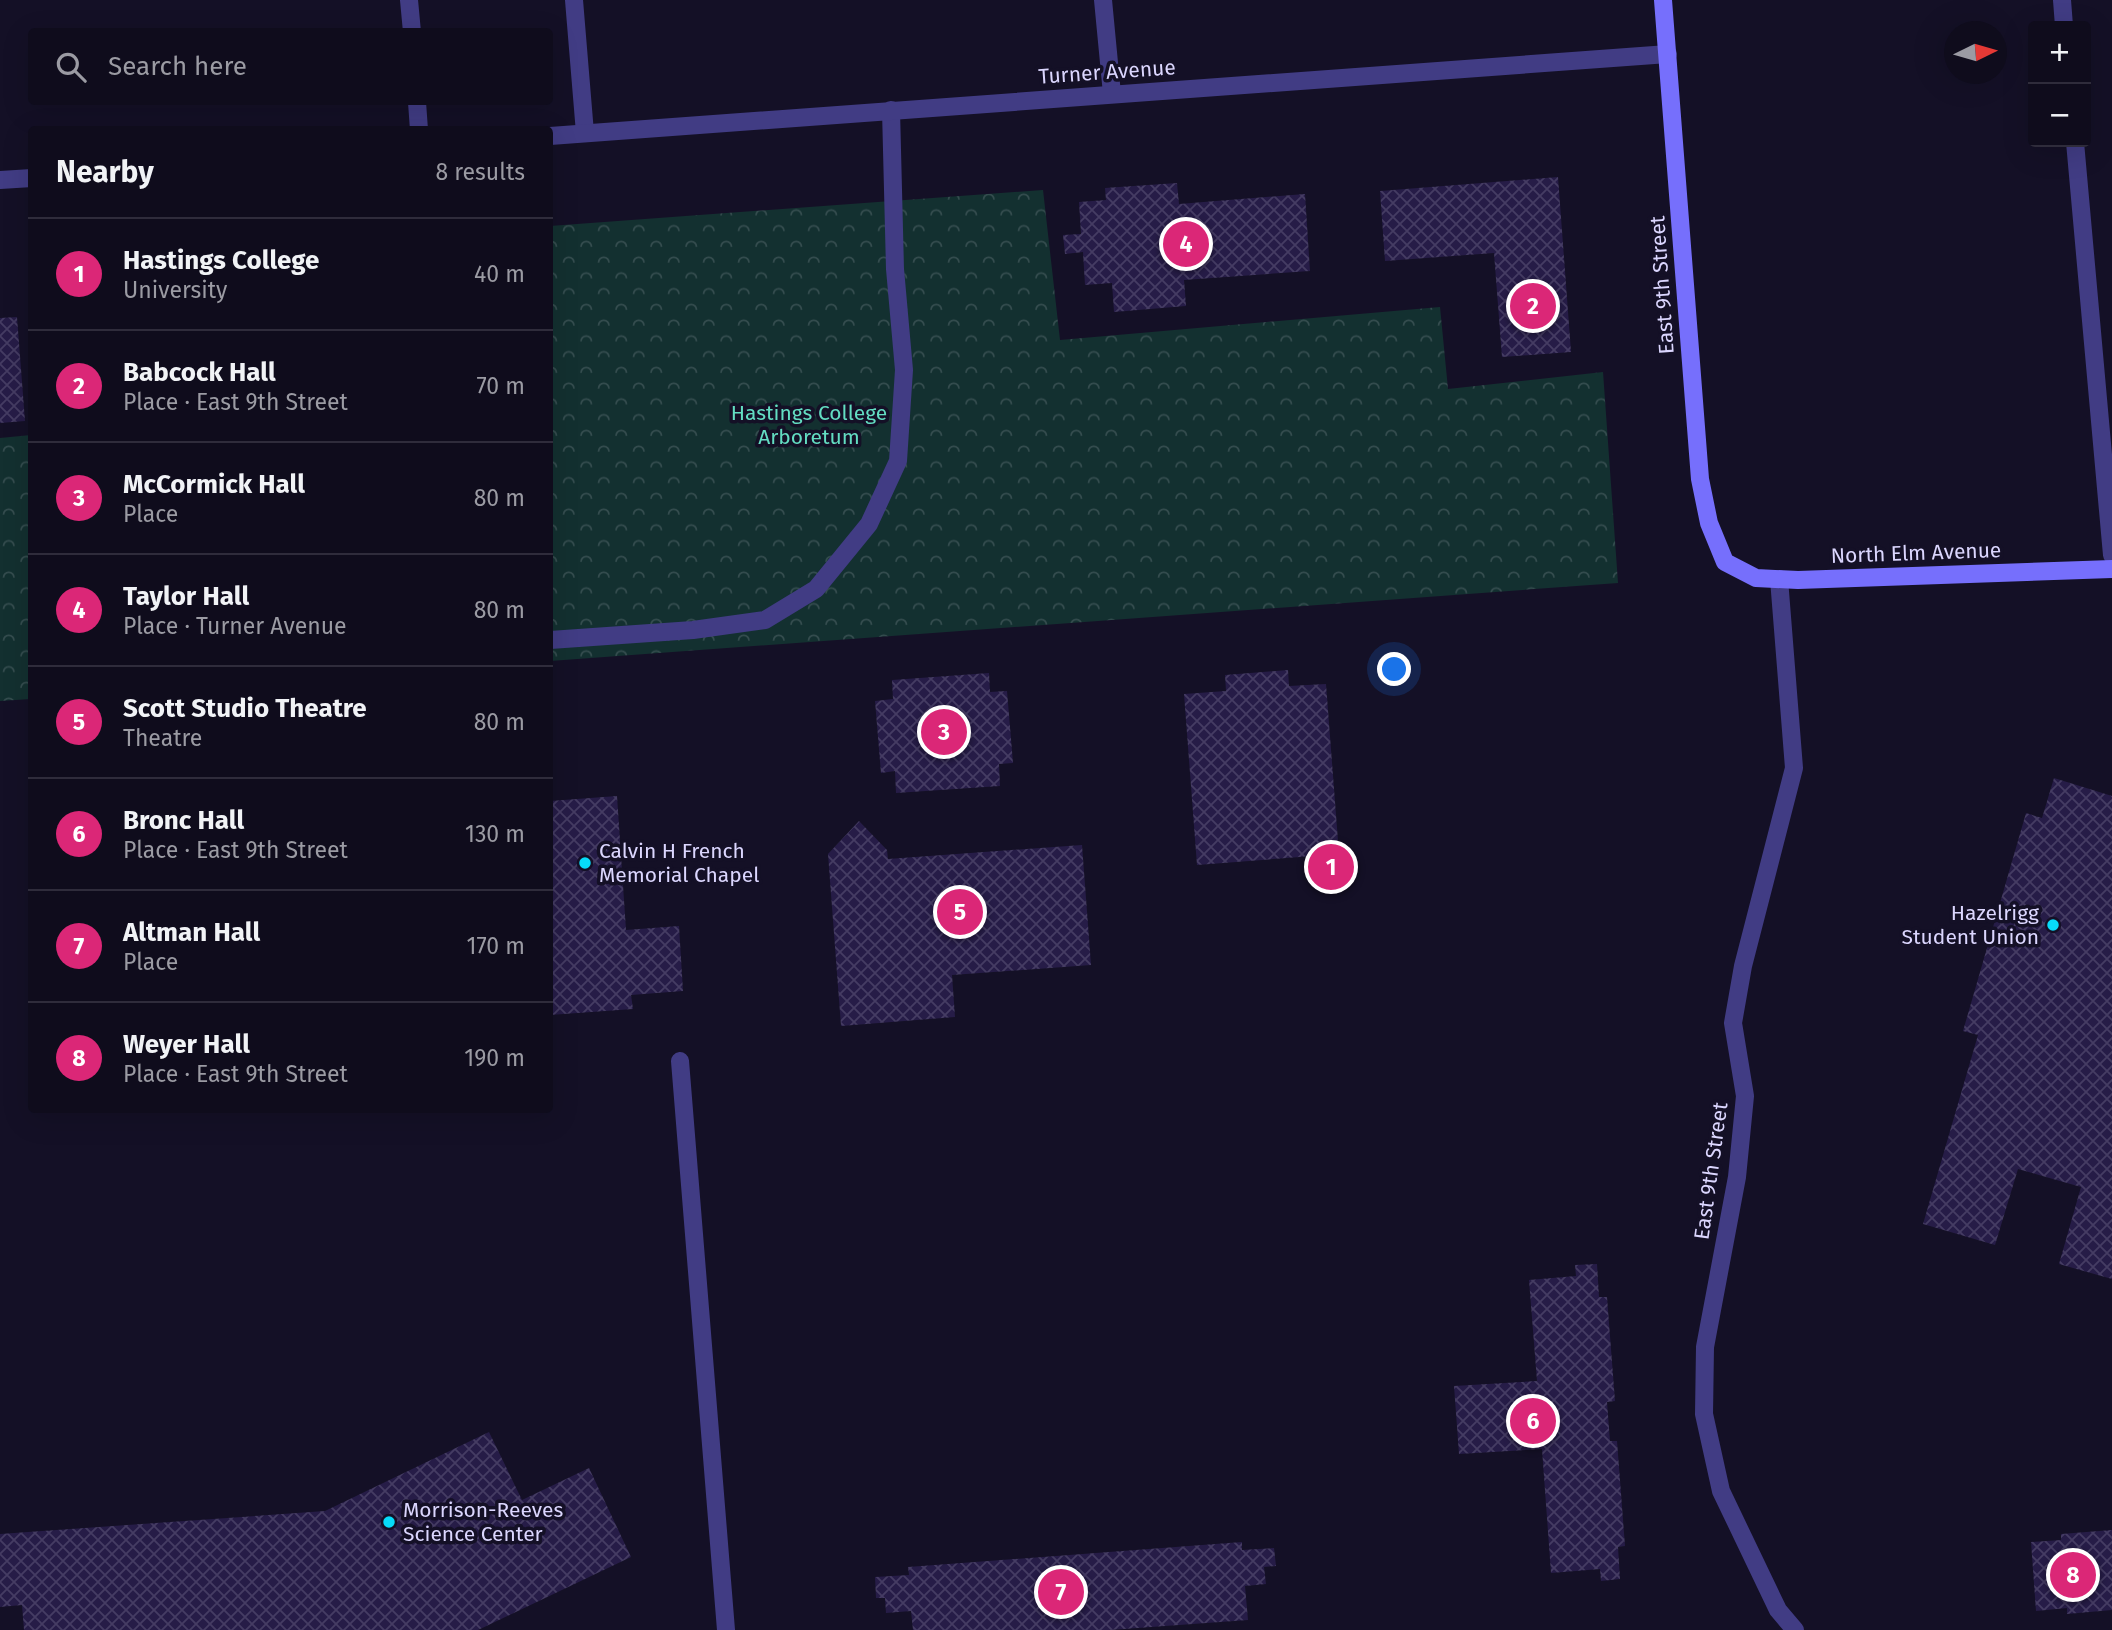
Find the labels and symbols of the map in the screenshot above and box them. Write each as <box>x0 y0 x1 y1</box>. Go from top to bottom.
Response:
north arrow <box>1944 21 2007 84</box>
street label: Turner Avenue <box>1038 54 1176 90</box>
street label: East 9th Street <box>1644 215 1680 355</box>
pin: 4 <box>1163 218 1209 270</box>
pin: 2 <box>1510 280 1556 332</box>
park label: Hastings College Arboretum <box>731 400 887 450</box>
street label: North Elm Avenue <box>1830 537 2002 569</box>
your location <box>1377 652 1411 686</box>
pin: 3 <box>921 706 967 758</box>
place label: Calvin H French Memorial Chapel <box>599 838 759 888</box>
pin: 1 <box>1308 841 1354 893</box>
marker: Calvin H French Memorial Chapel <box>577 855 593 871</box>
pin: 5 <box>937 886 983 938</box>
place label: Hazelrigg Student Union <box>1902 900 2039 950</box>
marker: Hazelrigg Student Union <box>2045 917 2061 933</box>
street label: East 9th Street <box>1688 1100 1734 1241</box>
pin: 6 <box>1510 1395 1556 1447</box>
place label: Morrison-Reeves Science Center <box>403 1497 563 1547</box>
marker: Morrison-Reeves Science Center <box>381 1514 397 1530</box>
pin: 8 <box>2050 1549 2096 1601</box>
pin: 7 <box>1038 1566 1084 1618</box>

